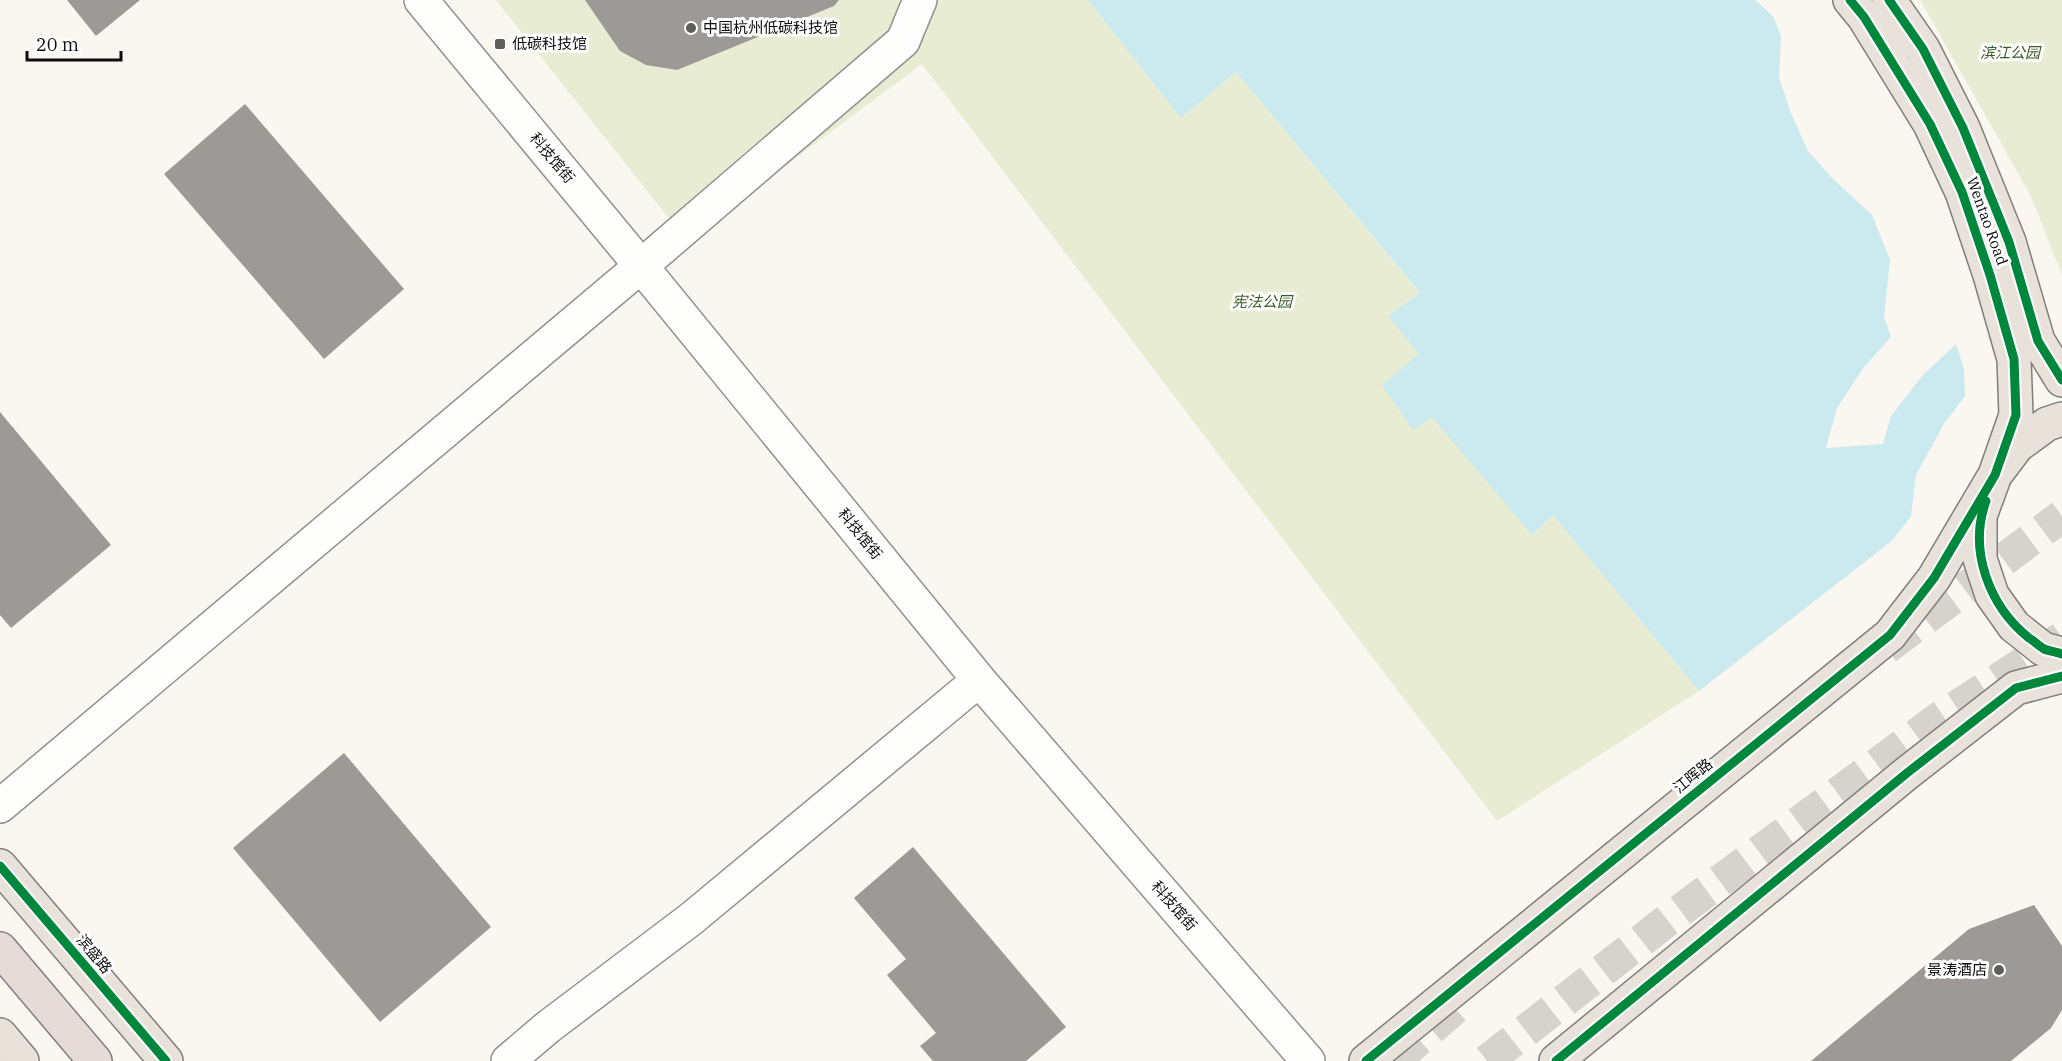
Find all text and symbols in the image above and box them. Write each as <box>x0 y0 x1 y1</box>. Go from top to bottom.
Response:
place label: 中国杭州低碳科技馆 <box>703 18 838 37</box>
marker: 中国杭州低碳科技馆 <box>684 21 698 35</box>
scale bar <box>27 24 122 62</box>
text: 20 m <box>36 33 79 56</box>
place label: 低碳科技馆 <box>512 34 587 53</box>
marker: 低碳科技馆 <box>493 37 507 51</box>
park label: 滨江公园 <box>1980 43 2042 62</box>
street label: 科技馆街 <box>526 129 579 187</box>
street label: Wentao Road <box>1963 174 2012 268</box>
park label: 宪法公园 <box>1232 292 1294 311</box>
street label: 科技馆街 <box>834 504 887 563</box>
street label: 江晖路 <box>1669 754 1716 797</box>
street label: 科技馆街 <box>1148 877 1201 935</box>
street label: 滨盛路 <box>73 930 116 977</box>
place label: 景涛酒店 <box>1927 960 1987 979</box>
marker: 景涛酒店 <box>1992 963 2006 977</box>

